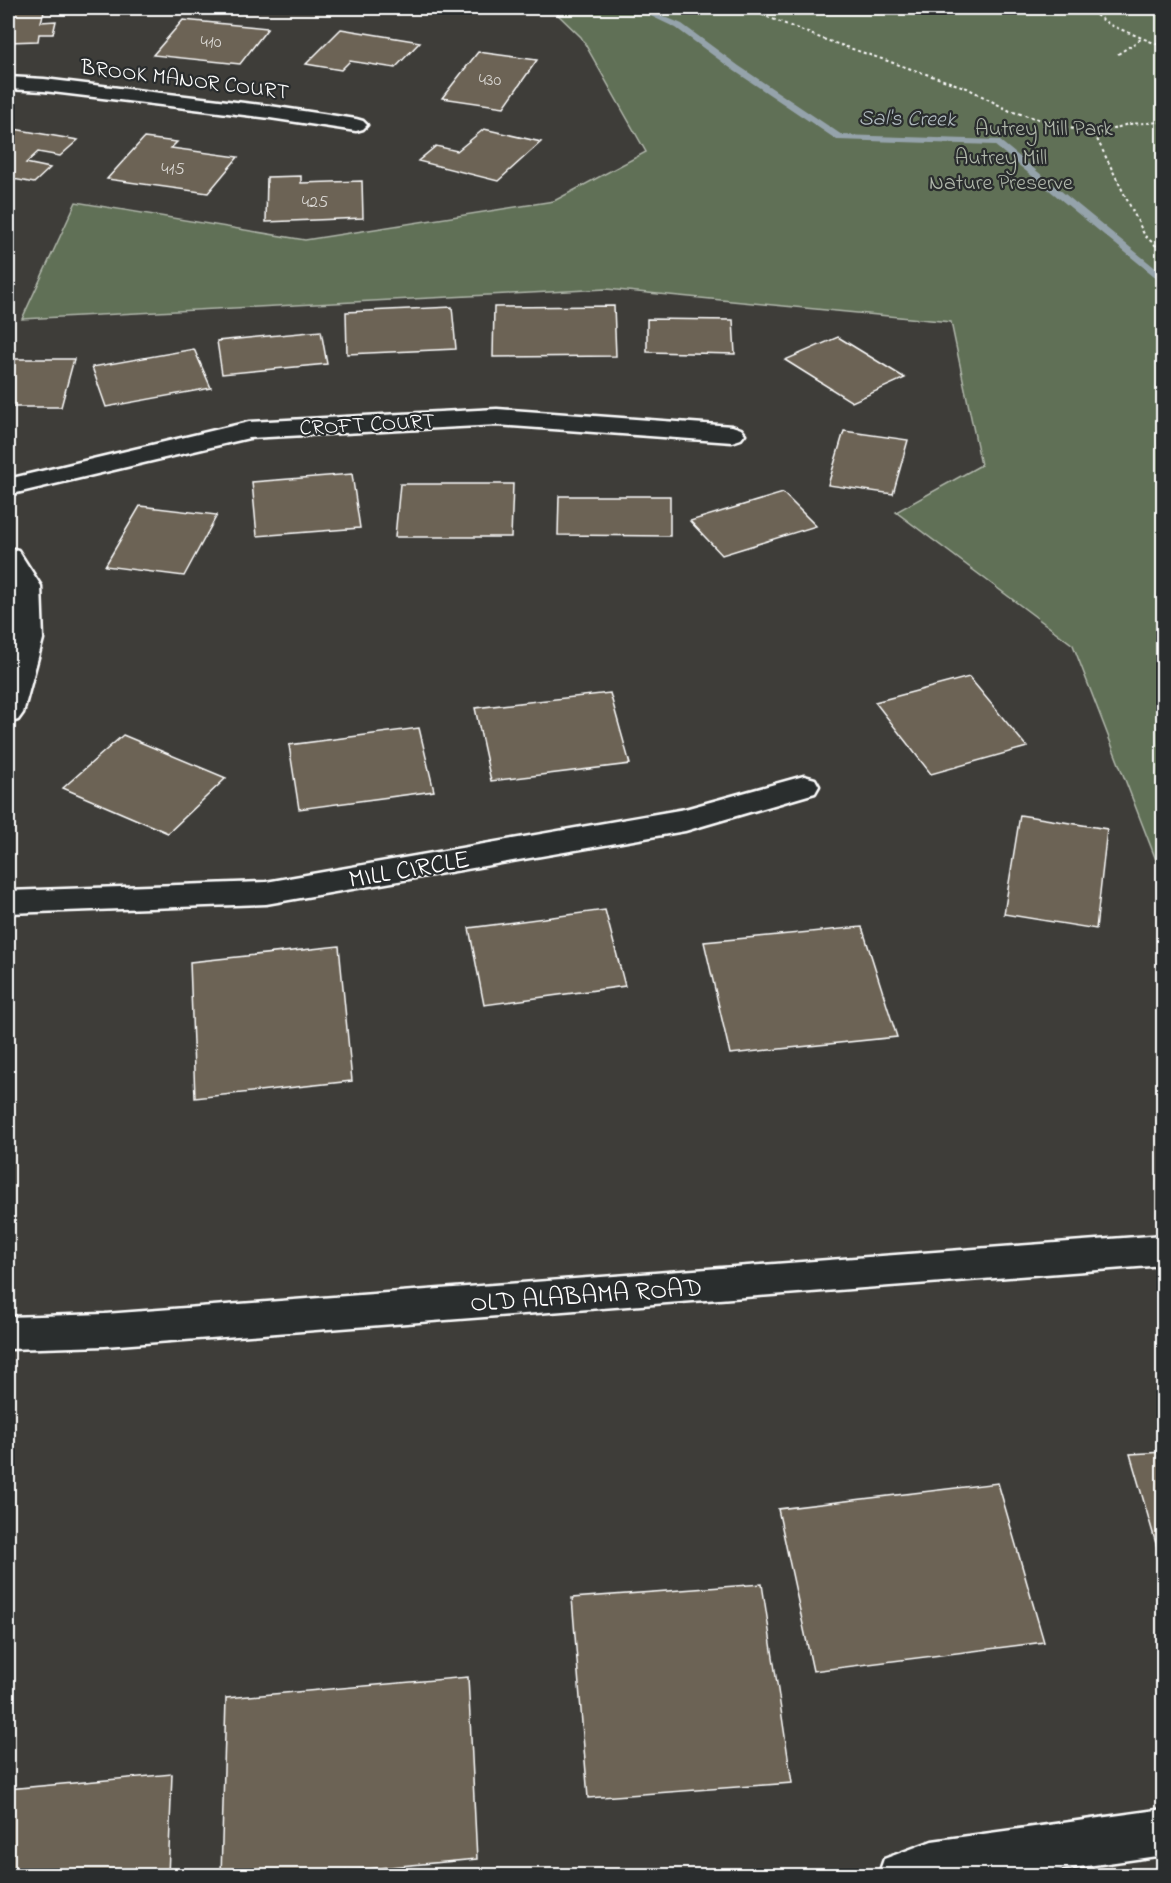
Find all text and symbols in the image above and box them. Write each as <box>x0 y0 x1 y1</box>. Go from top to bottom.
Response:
house number: 410 <box>201 30 222 56</box>
street label: BROOK MANOR COURT <box>78 52 291 110</box>
house number: 430 <box>479 68 502 94</box>
water label: Sal's Creek <box>858 103 957 137</box>
park label: Autrey Mill Park <box>975 114 1113 147</box>
park label: Autrey Mill Nature Preserve <box>929 143 1073 200</box>
house number: 415 <box>161 157 185 183</box>
house number: 425 <box>302 190 328 216</box>
street label: CROFT COURT <box>299 406 436 446</box>
street label: MILL CIRCLE <box>346 842 473 900</box>
street label: OLD ALABAMA ROAD <box>469 1270 704 1324</box>

